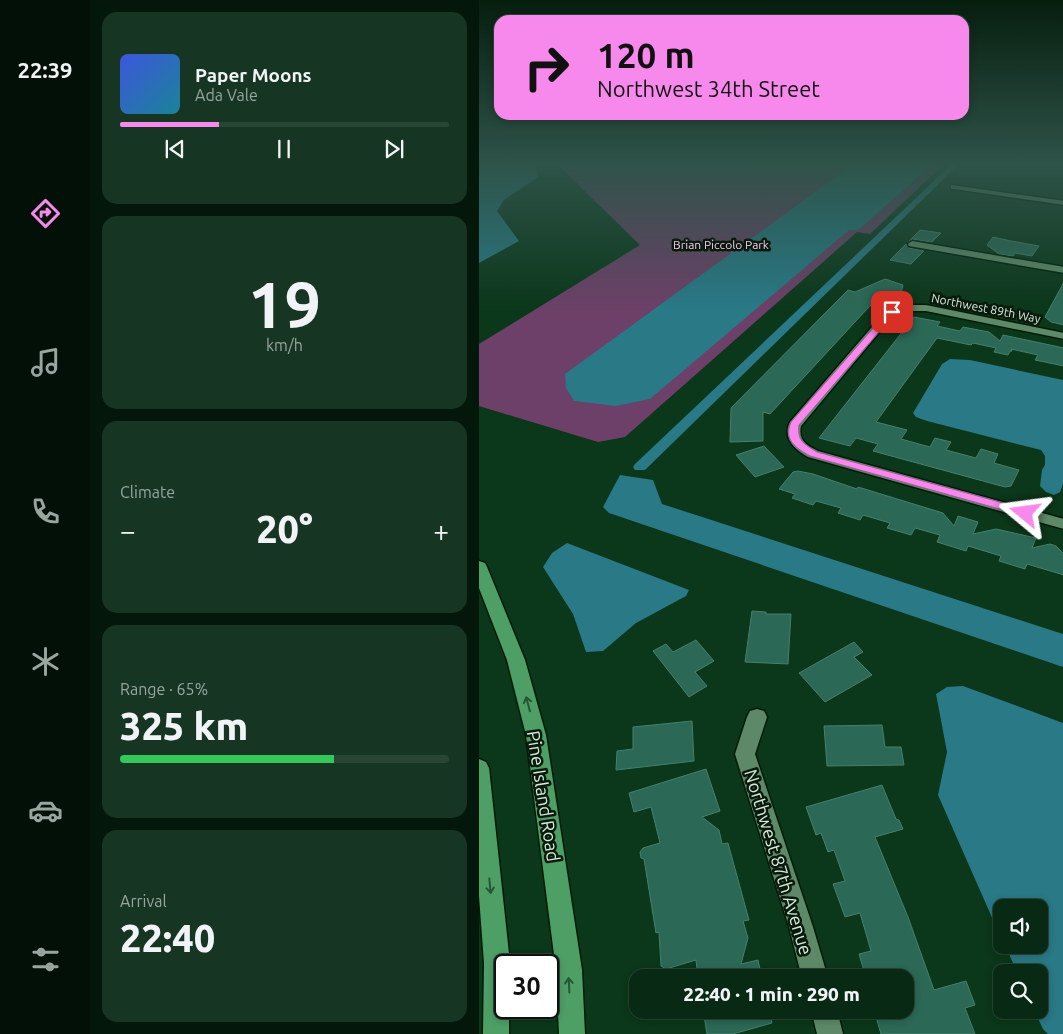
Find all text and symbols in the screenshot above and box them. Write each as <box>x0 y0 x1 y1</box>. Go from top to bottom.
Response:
icon: right <box>514 35 579 100</box>
text: 120 m <box>597 35 695 75</box>
text: 22:39 <box>17 57 73 82</box>
text: Paper Moons <box>195 64 312 86</box>
text: Northwest 34th Street <box>597 76 820 101</box>
text: Ada Vale <box>195 86 258 104</box>
icon: previous <box>161 135 189 163</box>
icon: pause <box>270 135 298 163</box>
icon: next <box>380 135 408 163</box>
icon: directions <box>28 196 63 231</box>
park label: Brian Piccolo Park <box>673 238 769 251</box>
text: 19 <box>248 267 321 340</box>
pin <box>871 291 913 333</box>
street label: Northwest 89th Way <box>930 291 1042 325</box>
icon: arrive <box>878 298 906 326</box>
text: km/h <box>266 336 303 354</box>
icon: music <box>28 345 63 380</box>
text: Climate <box>120 483 175 501</box>
position arrow <box>998 486 1050 538</box>
icon: phone <box>28 494 63 529</box>
text: 20° <box>256 508 313 550</box>
text: − <box>120 515 136 546</box>
text: + <box>433 515 449 546</box>
icon: climate <box>28 644 63 679</box>
text: Range · 65% <box>120 680 208 698</box>
one-way arrow <box>523 696 532 712</box>
text: 325 km <box>120 705 248 747</box>
street label: Pine Island Road <box>524 729 564 863</box>
street label: Northwest 87th Avenue <box>741 767 817 957</box>
icon: car <box>28 793 63 828</box>
one-way arrow <box>485 877 495 893</box>
text: Arrival <box>120 892 167 910</box>
map controls <box>993 899 1048 1019</box>
button: sound <box>993 899 1048 954</box>
text: 22:40 <box>120 917 215 959</box>
icon: filters <box>28 942 63 977</box>
speed limit sign: 30 <box>494 954 559 1019</box>
button: search <box>993 964 1048 1019</box>
one-way arrow <box>565 978 574 994</box>
text: 22:40 · 1 min · 290 m <box>683 983 860 1005</box>

